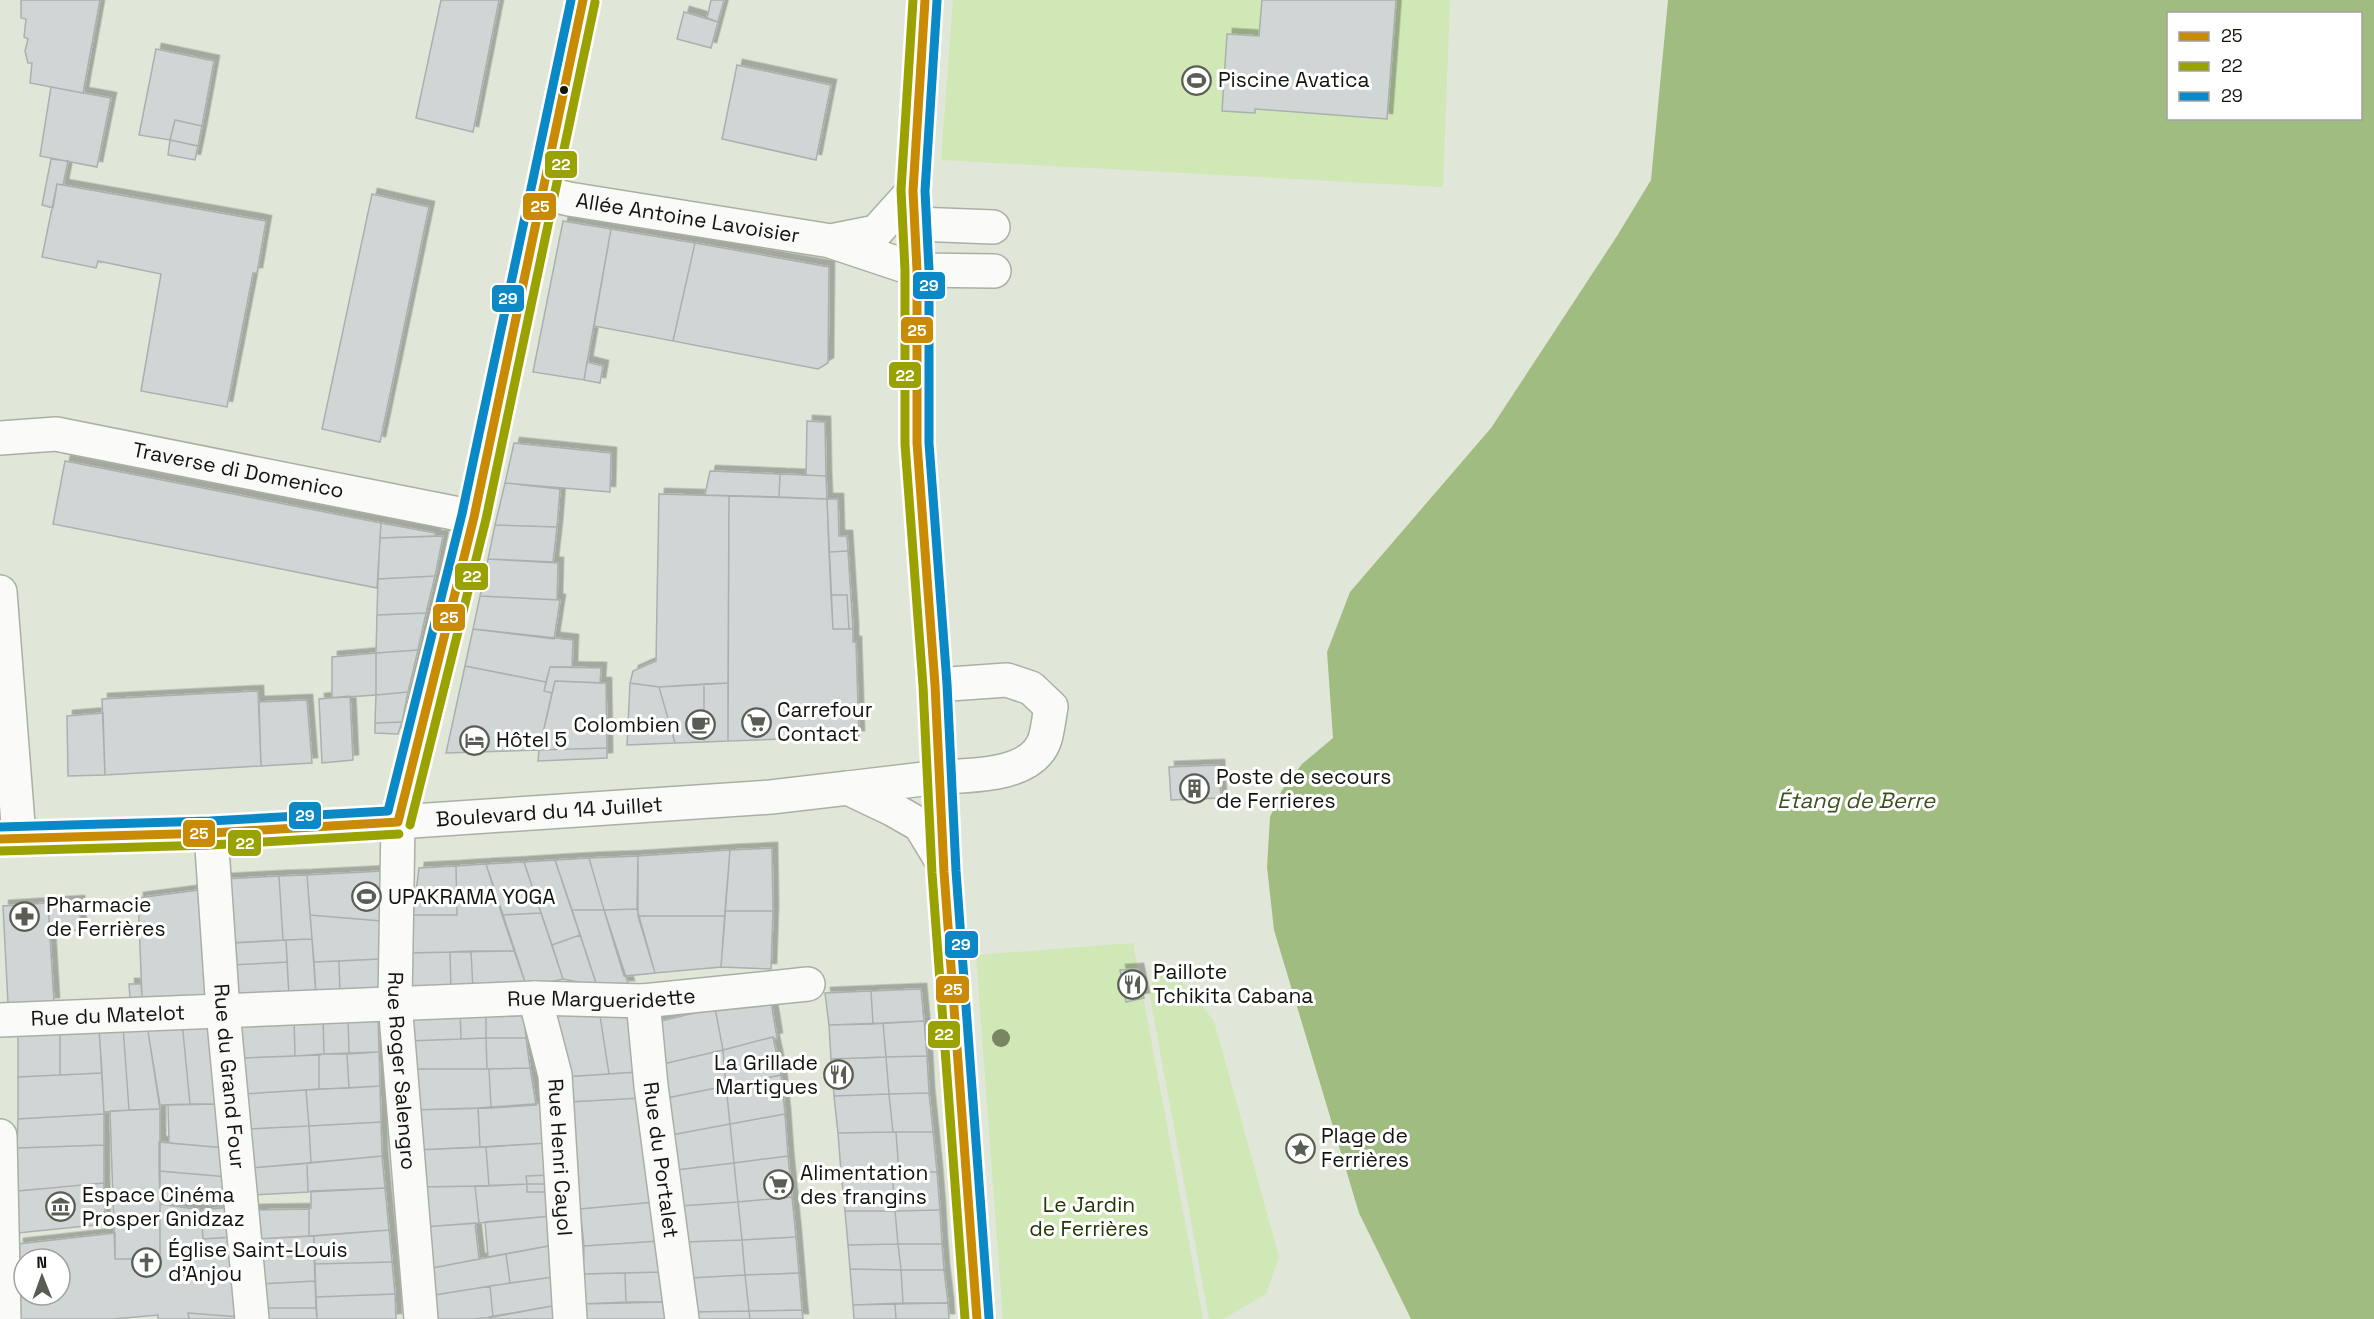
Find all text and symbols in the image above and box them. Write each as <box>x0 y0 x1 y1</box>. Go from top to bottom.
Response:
legend <box>2167 12 2362 120</box>
text: 25 <box>2221 24 2243 47</box>
text: 22 <box>2221 54 2243 77</box>
sports icon: Piscine Avatica <box>1181 64 1213 96</box>
place label: Piscine Avatica <box>1218 66 1370 93</box>
unlabelled marker <box>558 84 570 96</box>
text: 29 <box>2221 84 2243 107</box>
line badge: 22 <box>544 150 578 179</box>
text: 22 <box>551 154 571 175</box>
street label: Allée Antoine Lavoisier <box>574 186 802 249</box>
line badge: 25 <box>522 192 557 221</box>
text: 25 <box>530 196 550 217</box>
line badge: 29 <box>912 271 946 300</box>
text: 29 <box>919 275 939 296</box>
line badge: 29 <box>491 284 525 313</box>
text: 29 <box>498 288 518 309</box>
line badge: 25 <box>900 316 934 344</box>
text: 25 <box>907 320 927 341</box>
line badge: 22 <box>888 361 922 389</box>
text: 22 <box>895 365 915 386</box>
street label: Traverse di Domenico <box>130 436 346 504</box>
line badge: 22 <box>454 562 489 591</box>
text: 22 <box>462 566 482 587</box>
line badge: 25 <box>432 603 466 632</box>
text: 25 <box>439 607 459 628</box>
place label: Carrefour Contact <box>777 696 873 747</box>
supermarket icon: Carrefour Contact <box>740 706 772 738</box>
cafe icon: Colombien <box>685 709 717 741</box>
place label: Colombien <box>573 711 680 738</box>
hotel icon: Hôtel 5 <box>459 724 491 756</box>
place label: Hôtel 5 <box>496 726 567 753</box>
place label: Poste de secours de Ferrieres <box>1216 763 1391 814</box>
building icon: Poste de secours de Ferrieres <box>1179 773 1211 805</box>
water label: Étang de Berre <box>1777 786 1936 814</box>
street label: Boulevard du 14 Juillet <box>435 790 664 832</box>
line badge: 29 <box>288 801 322 830</box>
text: 29 <box>295 805 315 826</box>
line badge: 25 <box>182 819 216 848</box>
text: 25 <box>189 823 209 844</box>
line badge: 22 <box>227 829 262 857</box>
text: 22 <box>235 833 255 854</box>
sports icon: UPAKRAMA YOGA <box>351 881 383 913</box>
place label: UPAKRAMA YOGA <box>388 883 556 910</box>
place label: Pharmacie de Ferrières <box>46 891 165 942</box>
pharmacy icon: Pharmacie de Ferrières <box>9 901 41 933</box>
line badge: 29 <box>944 930 979 959</box>
text: 29 <box>951 934 971 955</box>
place label: Paillote Tchikita Cabana <box>1153 958 1313 1009</box>
restaurant icon: Paillote Tchikita Cabana <box>1116 968 1148 1000</box>
street label: Rue Roger Salengro <box>382 971 423 1171</box>
line badge: 25 <box>935 975 970 1004</box>
text: 25 <box>943 979 963 1000</box>
street label: Rue Margueridette <box>507 982 697 1014</box>
street label: Rue du Grand Four <box>208 983 252 1170</box>
street label: Rue du Matelot <box>30 998 186 1032</box>
line badge: 22 <box>927 1020 961 1049</box>
text: 22 <box>934 1024 954 1045</box>
place label: La Grillade Martigues <box>714 1049 818 1100</box>
restaurant icon: La Grillade Martigues <box>823 1059 855 1091</box>
street label: Rue Henri Cayol <box>542 1078 579 1237</box>
street label: Rue du Portalet <box>638 1080 685 1240</box>
place label: Plage de Ferrières <box>1321 1122 1409 1173</box>
place icon: Plage de Ferrières <box>1284 1132 1316 1164</box>
place label: Alimentation des frangins <box>800 1159 928 1210</box>
supermarket icon: Alimentation des frangins <box>763 1169 795 1201</box>
place label: Espace Cinéma Prosper Gnidzaz <box>82 1181 245 1232</box>
museum icon: Espace Cinéma Prosper Gnidzaz <box>45 1191 77 1223</box>
park label: Le Jardin de Ferrières <box>1029 1191 1149 1242</box>
place label: Église Saint-Louis d'Anjou <box>168 1236 347 1287</box>
church icon: Église Saint-Louis d'Anjou <box>131 1246 163 1278</box>
north arrow <box>12 1247 72 1307</box>
text: N <box>36 1252 47 1273</box>

